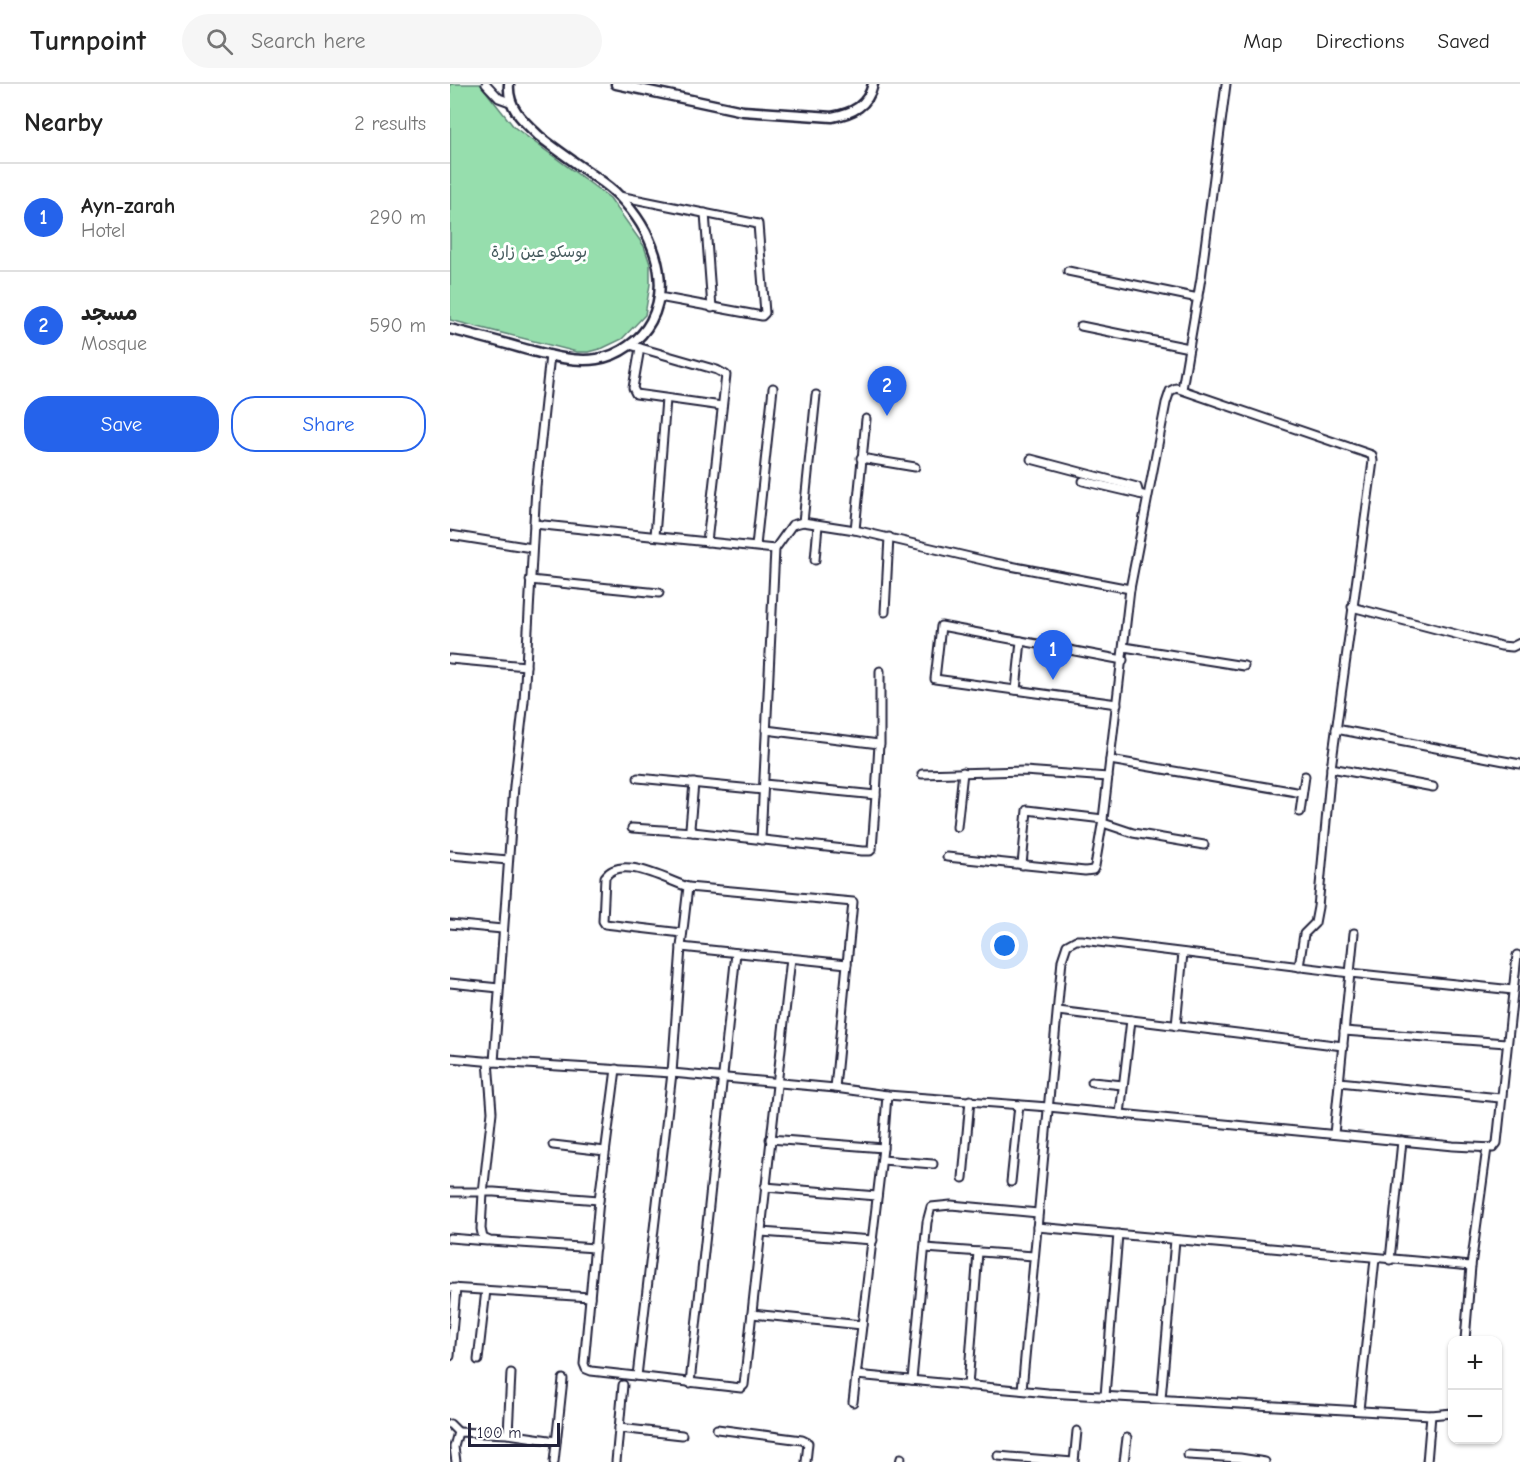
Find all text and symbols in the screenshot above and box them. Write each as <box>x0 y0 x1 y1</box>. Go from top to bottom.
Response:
search box <box>182 14 602 68</box>
text: Turnpoint <box>30 25 146 57</box>
icon: search <box>203 25 236 58</box>
text: Search here <box>251 28 365 54</box>
text: Map <box>1243 29 1283 53</box>
text: Directions <box>1316 29 1405 53</box>
text: Saved <box>1438 29 1490 53</box>
text: Nearby <box>24 108 103 138</box>
text: 2 results <box>354 112 426 135</box>
text: Ayn-zarah <box>81 193 175 219</box>
text: 1 <box>40 206 47 229</box>
text: 290 m <box>370 206 426 229</box>
text: Hotel <box>81 219 125 242</box>
park label: بوسكو عين زارة <box>491 243 587 262</box>
text: مسجد <box>81 300 137 326</box>
text: 2 <box>39 314 48 337</box>
text: 590 m <box>369 314 426 337</box>
text: Mosque <box>81 332 147 355</box>
pin: 2 <box>868 366 906 416</box>
button: Save <box>24 396 219 452</box>
button: Share <box>231 396 426 452</box>
pin: 1 <box>1034 630 1072 680</box>
your location <box>990 931 1019 960</box>
map controls <box>1448 1336 1502 1444</box>
button: + <box>1448 1336 1502 1390</box>
button: − <box>1448 1390 1502 1444</box>
scale bar <box>468 1420 560 1448</box>
text: 100 m <box>477 1424 521 1442</box>

